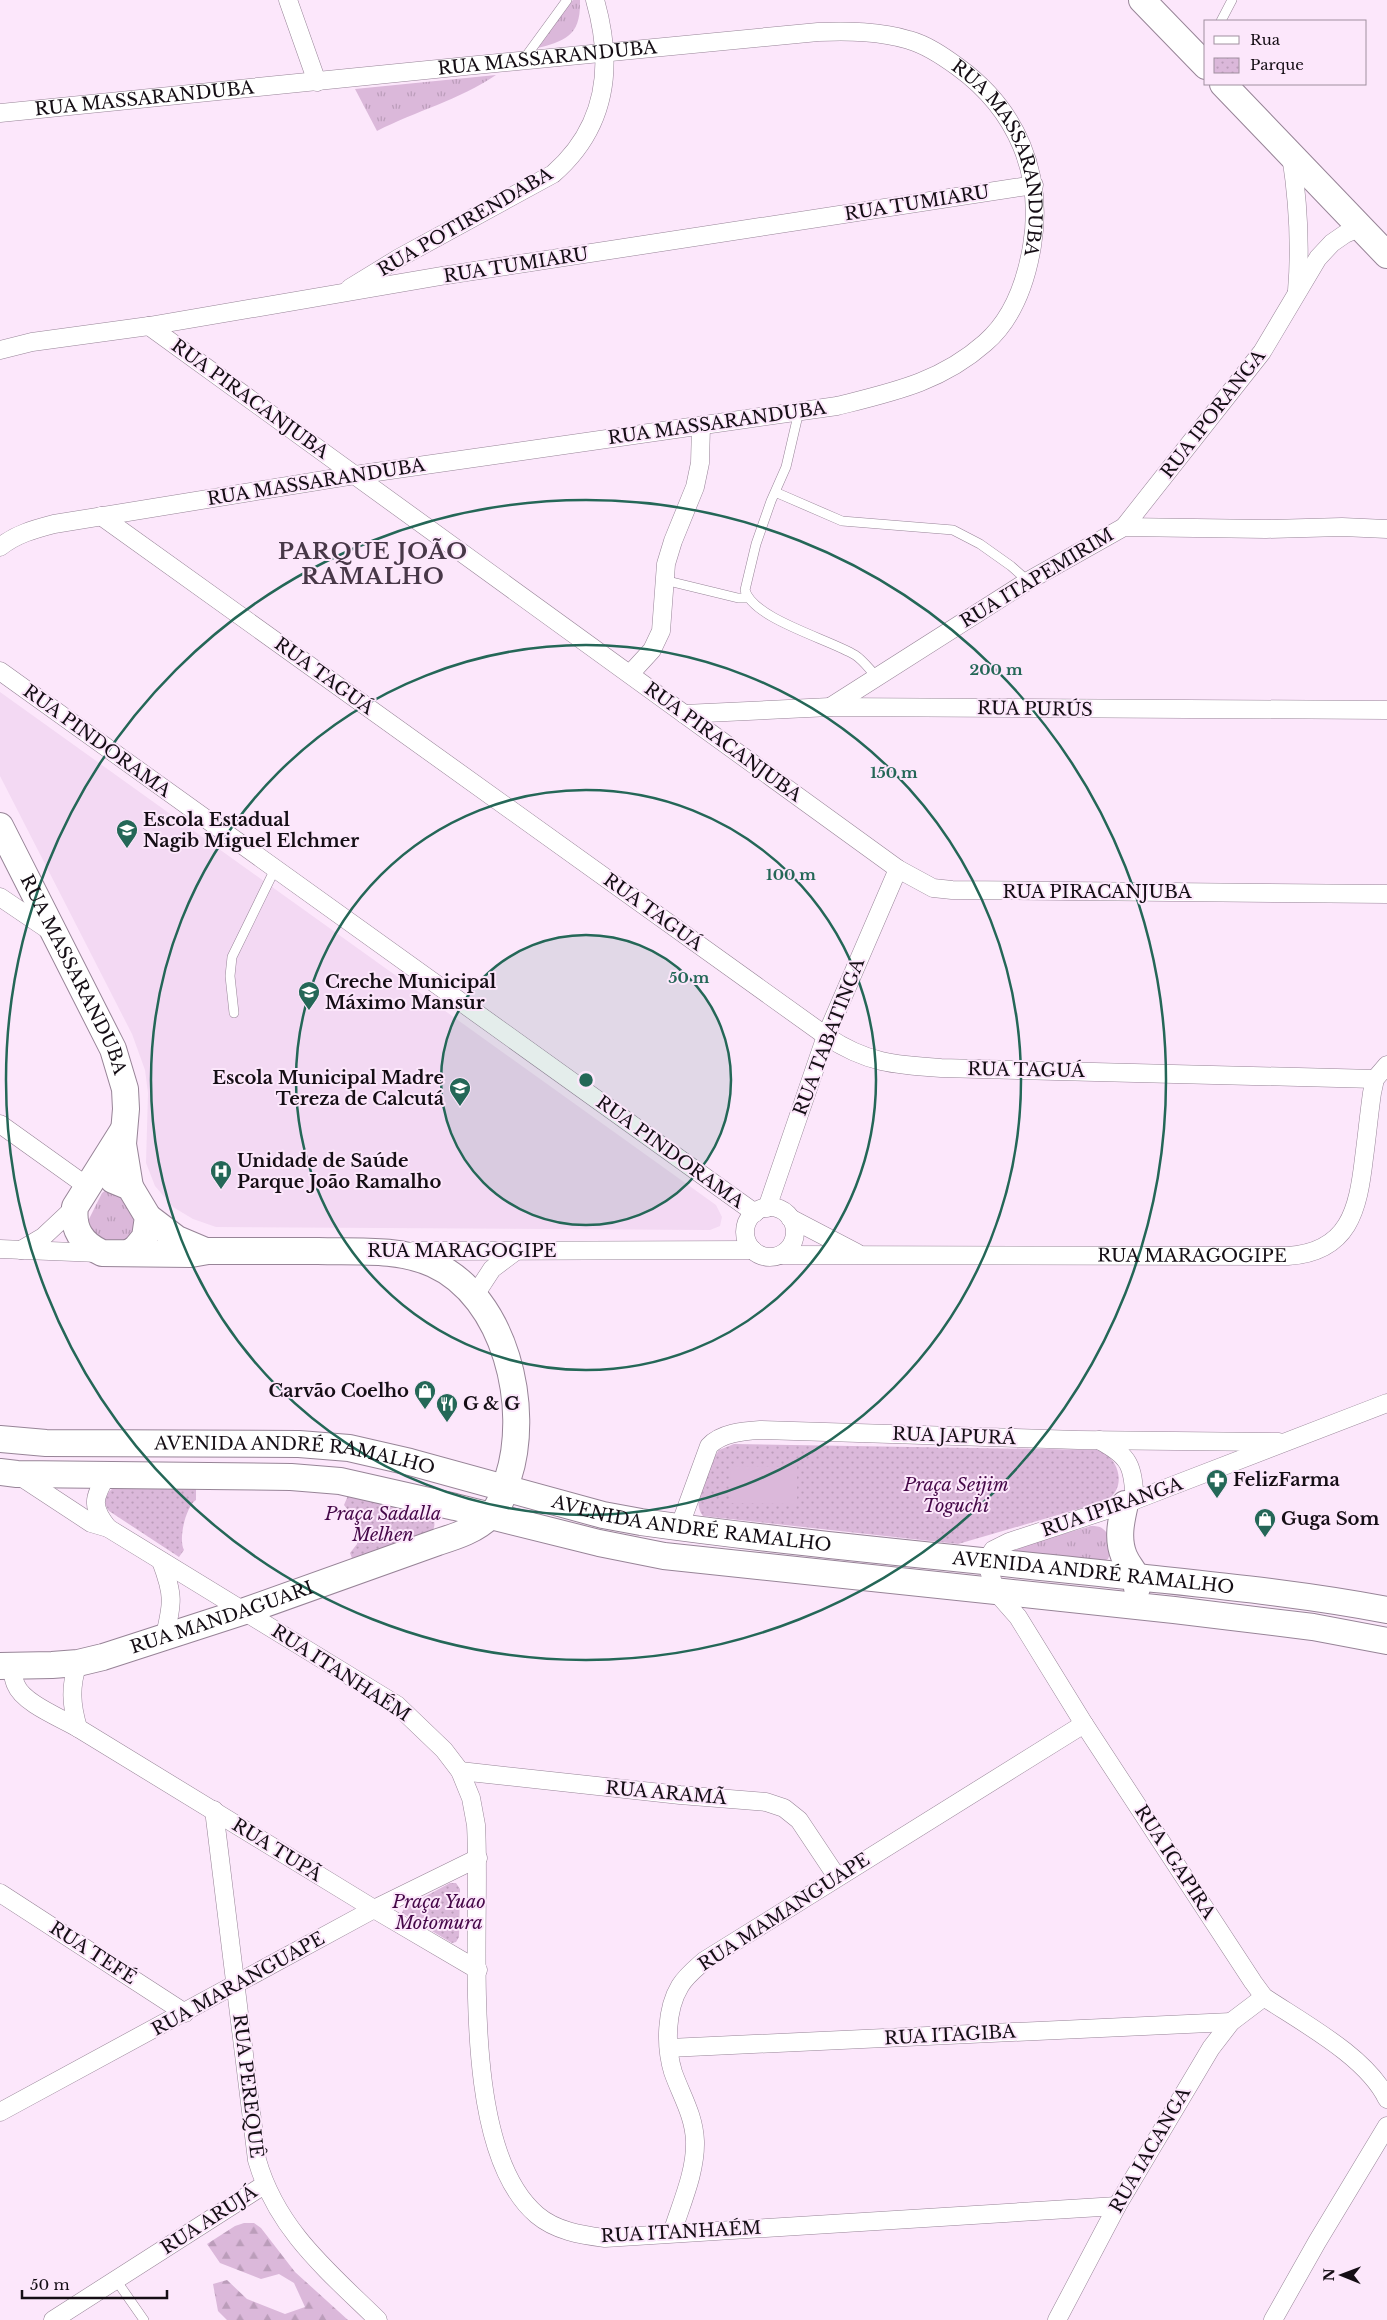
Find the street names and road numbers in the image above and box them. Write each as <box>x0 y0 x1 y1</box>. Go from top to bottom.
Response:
street label: RUA MASSARANDUBA <box>436 36 659 80</box>
street label: RUA MASSARANDUBA <box>947 55 1046 259</box>
street label: RUA MASSARANDUBA <box>34 76 256 121</box>
street label: RUA POTIRENDABA <box>374 162 557 281</box>
street label: RUA TUMIARU <box>843 181 991 225</box>
street label: RUA TUMIARU <box>442 243 590 287</box>
street label: RUA PIRACANJUBA <box>167 335 334 464</box>
street label: RUA IPORANGA <box>1156 345 1271 483</box>
street label: RUA MASSARANDUBA <box>606 397 829 449</box>
street label: RUA MASSARANDUBA <box>206 454 428 510</box>
street label: RUA ITAPEMIRIM <box>956 523 1118 633</box>
street label: RUA TAGUÁ <box>270 632 379 720</box>
street label: RUA PIRACANJUBA <box>640 678 807 807</box>
street label: RUA PINDORAMA <box>19 680 176 803</box>
street label: RUA PURÚS <box>977 696 1093 721</box>
street label: RUA TAGUÁ <box>599 868 708 956</box>
street label: RUA MASSARANDUBA <box>15 871 131 1078</box>
street label: RUA PIRACANJUBA <box>1002 881 1193 903</box>
street label: RUA TABATINGA <box>789 954 870 1119</box>
street label: RUA TAGUÁ <box>967 1057 1086 1082</box>
street label: RUA PINDORAMA <box>592 1091 749 1214</box>
street label: RUA MARAGOGIPE <box>367 1240 557 1262</box>
street label: RUA MARAGOGIPE <box>1097 1245 1287 1267</box>
street label: RUA JAPURÁ <box>892 1422 1017 1449</box>
street label: AVENIDA ANDRÉ RAMALHO <box>153 1432 438 1479</box>
street label: RUA IPIRANGA <box>1039 1472 1186 1541</box>
street label: AVENIDA ANDRÉ RAMALHO <box>548 1490 833 1556</box>
street label: AVENIDA ANDRÉ RAMALHO <box>951 1547 1235 1599</box>
street label: RUA MANDAGUARI <box>128 1576 316 1658</box>
street label: RUA ITANHAÉM <box>268 1619 415 1726</box>
street label: RUA ARAMÃ <box>604 1775 729 1809</box>
street label: RUA IGAPIRA <box>1130 1801 1221 1924</box>
street label: RUA TUPÃ <box>228 1812 328 1887</box>
street label: RUA MAMANGUAPE <box>694 1848 874 1976</box>
street label: RUA TEFÉ <box>46 1916 141 1989</box>
street label: RUA MARANGUAPE <box>148 1927 328 2041</box>
street label: RUA PEREQUÊ <box>228 2013 269 2159</box>
street label: RUA ITAGIBA <box>884 2021 1017 2049</box>
street label: RUA IACANGA <box>1105 2082 1195 2217</box>
street label: RUA ARUJÁ <box>156 2179 262 2259</box>
street label: RUA ITANHAÉM <box>600 2216 762 2247</box>

